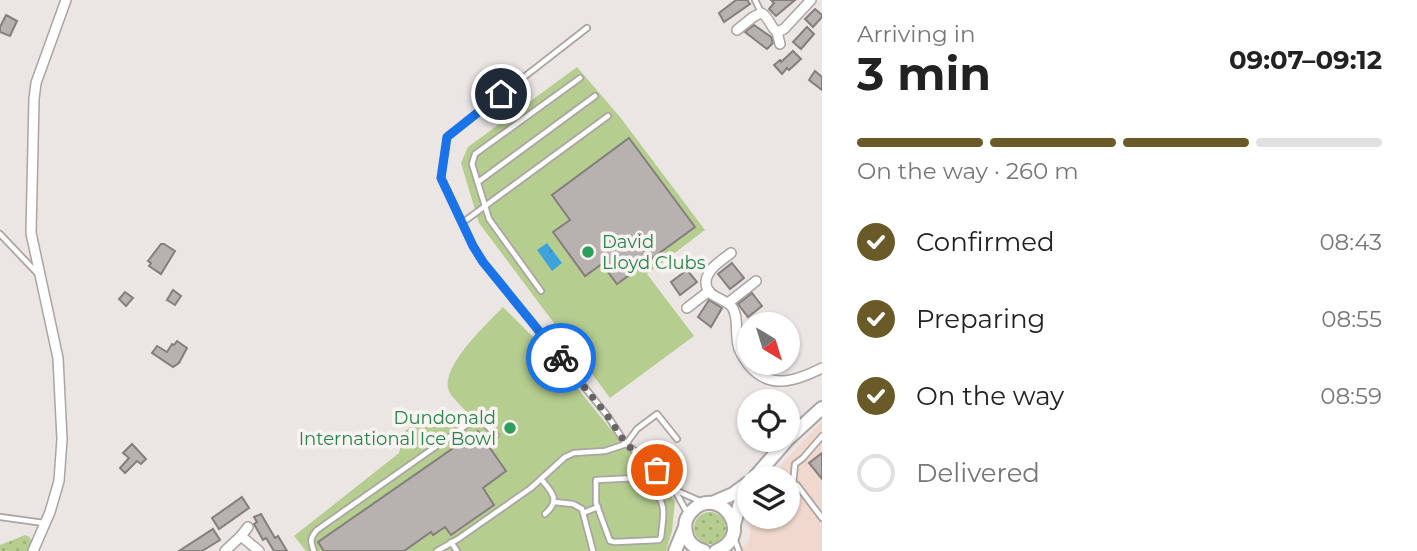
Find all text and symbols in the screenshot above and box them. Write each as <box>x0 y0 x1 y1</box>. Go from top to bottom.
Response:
text: Arriving in <box>857 20 976 48</box>
text: 09:07–09:12 <box>1229 44 1382 76</box>
text: 3 min <box>857 45 991 102</box>
pin <box>471 64 531 124</box>
icon: home <box>482 75 520 113</box>
text: On the way · 260 m <box>857 157 1079 185</box>
icon: check <box>857 223 895 261</box>
text: Confirmed <box>916 226 1055 258</box>
text: 08:43 <box>1319 228 1382 256</box>
place label: David Lloyd Clubs <box>602 231 706 274</box>
marker: David Lloyd Clubs <box>580 244 596 260</box>
icon: check <box>857 300 895 338</box>
text: Preparing <box>916 303 1045 335</box>
text: 08:55 <box>1321 305 1382 333</box>
north arrow <box>737 312 800 374</box>
map controls <box>737 312 800 529</box>
courier <box>526 323 596 393</box>
icon: bike <box>542 339 580 377</box>
icon: check <box>857 377 895 415</box>
text: On the way <box>916 380 1064 412</box>
text: 08:59 <box>1320 382 1382 410</box>
button: locate <box>737 389 800 452</box>
place label: Dundonald International Ice Bowl <box>299 407 496 450</box>
marker: Dundonald International Ice Bowl <box>502 420 518 436</box>
pin <box>627 440 687 500</box>
icon: bag <box>638 451 676 489</box>
text: Delivered <box>916 457 1040 489</box>
button: layers <box>737 466 800 529</box>

